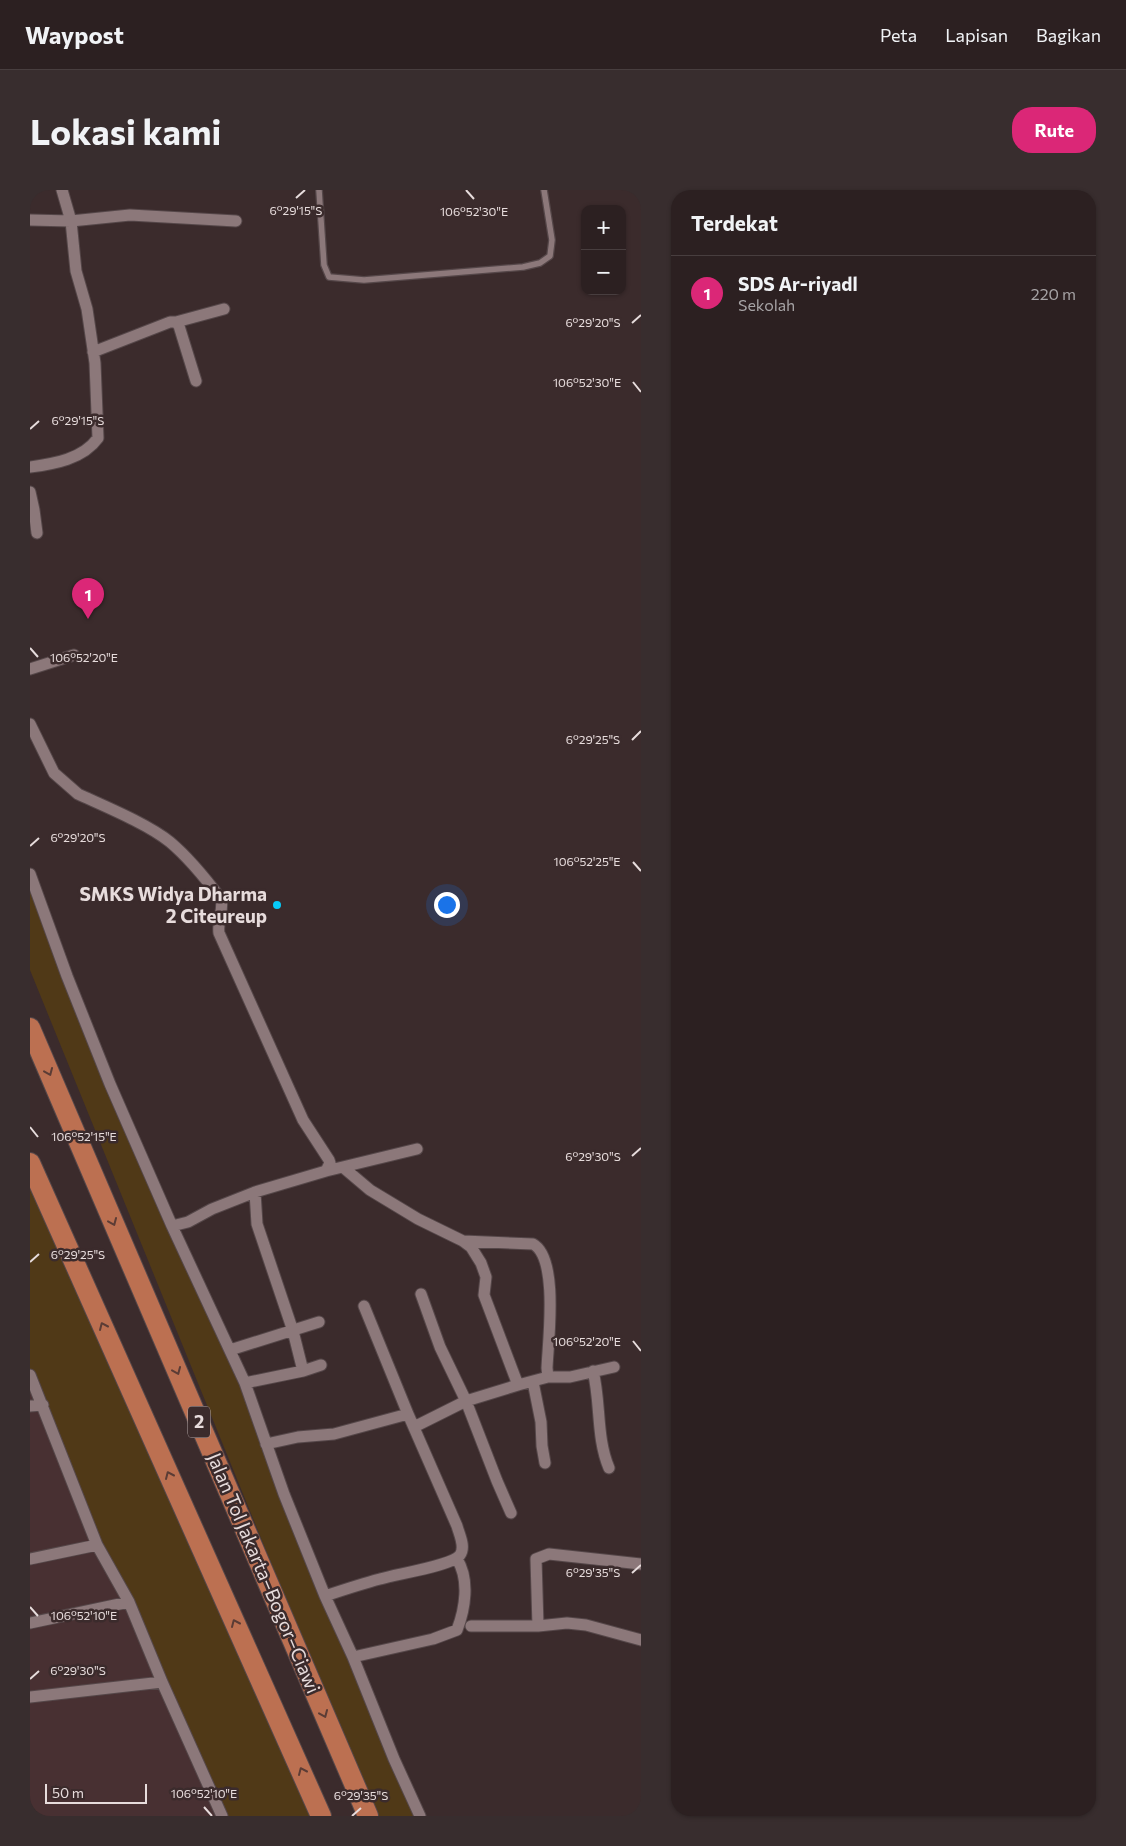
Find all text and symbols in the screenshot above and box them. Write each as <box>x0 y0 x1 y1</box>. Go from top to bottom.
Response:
text: Waypost <box>25 20 124 49</box>
text: Peta <box>880 24 917 46</box>
text: Lapisan <box>945 24 1008 46</box>
text: Bagikan <box>1036 24 1101 46</box>
button: Rute <box>1012 107 1096 153</box>
text: Lokasi kami <box>30 109 221 152</box>
text: 6°29'15"S <box>270 203 322 217</box>
text: 106°52'30"E <box>440 204 508 218</box>
map controls <box>581 205 626 295</box>
button: + <box>581 205 626 250</box>
text: Terdekat <box>691 210 778 235</box>
button: − <box>581 250 626 295</box>
text: SDS Ar-riyadl <box>738 272 858 295</box>
text: 1 <box>703 284 711 303</box>
text: 220 m <box>1031 284 1076 303</box>
text: Sekolah <box>738 295 795 314</box>
text: 6°29'20"S <box>565 315 621 329</box>
text: 106°52'30"E <box>553 375 621 389</box>
text: 6°29'15"S <box>52 413 104 427</box>
pin: 1 <box>72 578 104 619</box>
text: 106°52'20"E <box>50 650 118 664</box>
text: 6°29'25"S <box>566 732 620 746</box>
text: 6°29'20"S <box>50 830 106 844</box>
text: 106°52'25"E <box>554 854 620 868</box>
place label: SMKS Widya Dharma 2 Citeureup <box>79 882 267 927</box>
your location <box>434 892 460 918</box>
marker: SMKS Widya Dharma 2 Citeureup <box>271 899 283 911</box>
one-way arrow <box>43 1067 54 1076</box>
text: 106°52'15"E <box>51 1129 117 1143</box>
text: 6°29'30"S <box>565 1149 621 1163</box>
one-way arrow <box>107 1217 118 1226</box>
text: 6°29'25"S <box>51 1247 105 1261</box>
one-way arrow <box>98 1322 109 1331</box>
text: 106°52'20"E <box>553 1334 621 1348</box>
one-way arrow <box>171 1366 182 1375</box>
road number: 2 <box>188 1406 210 1438</box>
street label: Jalan Tol Jakarta–Bogor–Ciawi <box>203 1449 326 1697</box>
one-way arrow <box>164 1471 175 1480</box>
text: 6°29'35"S <box>566 1565 620 1579</box>
text: 106°52'10"E <box>51 1608 117 1622</box>
one-way arrow <box>231 1619 242 1628</box>
text: 6°29'30"S <box>50 1663 106 1677</box>
one-way arrow <box>318 1709 328 1717</box>
one-way arrow <box>297 1767 308 1776</box>
scale bar <box>45 1781 148 1804</box>
text: 50 m <box>52 1784 84 1801</box>
text: 106°52'10"E <box>171 1786 237 1800</box>
text: 6°29'35"S <box>334 1788 388 1802</box>

